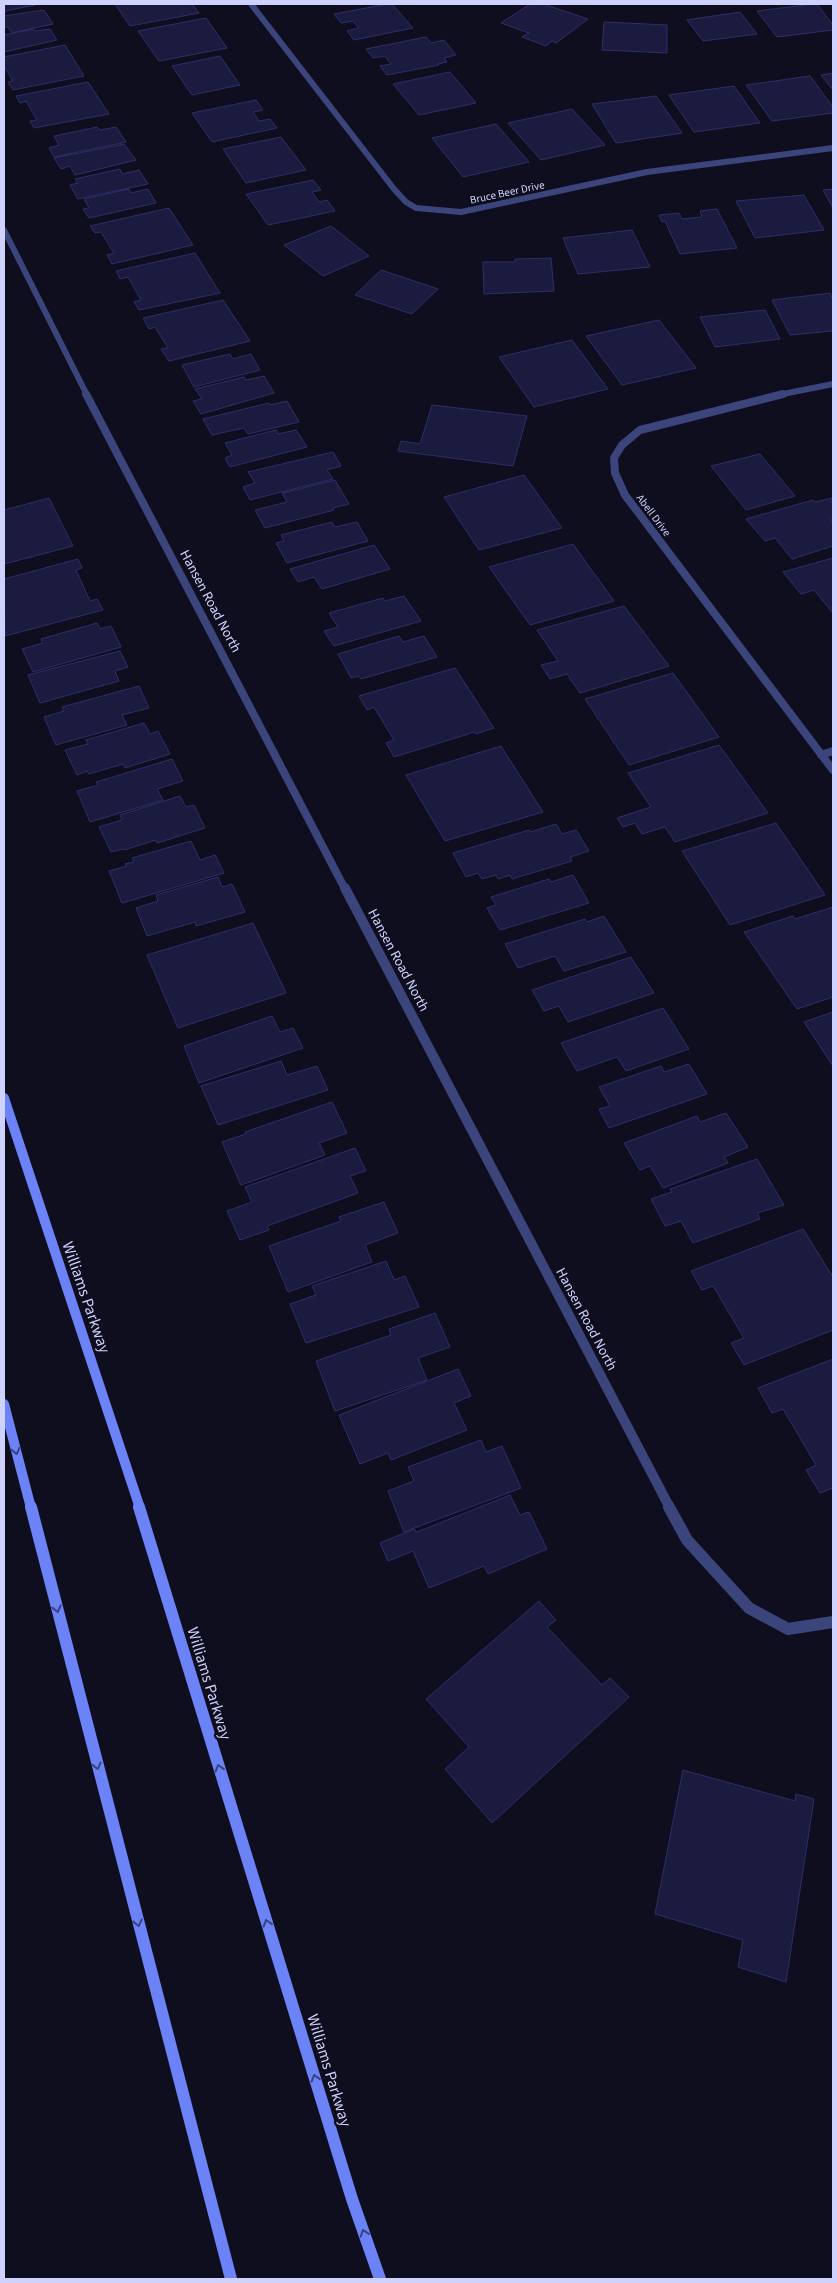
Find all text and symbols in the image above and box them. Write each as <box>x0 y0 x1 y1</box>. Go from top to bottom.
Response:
street label: Bruce Beer Drive <box>468 177 546 208</box>
street label: Abell Drive <box>633 491 675 540</box>
street label: Hansen Road North <box>175 547 246 656</box>
street label: Hansen Road North <box>363 906 434 1015</box>
street label: Williams Parkway <box>57 1239 116 1357</box>
street label: Hansen Road North <box>551 1265 622 1374</box>
one-way arrow <box>10 1447 21 1456</box>
one-way arrow <box>51 1604 61 1612</box>
street label: Williams Parkway <box>181 1624 237 1743</box>
one-way arrow <box>92 1761 102 1769</box>
one-way arrow <box>215 1764 225 1772</box>
one-way arrow <box>132 1919 143 1928</box>
one-way arrow <box>263 1919 273 1928</box>
street label: Williams Parkway <box>301 2011 357 2130</box>
one-way arrow <box>311 2075 321 2083</box>
one-way arrow <box>360 2229 370 2238</box>

